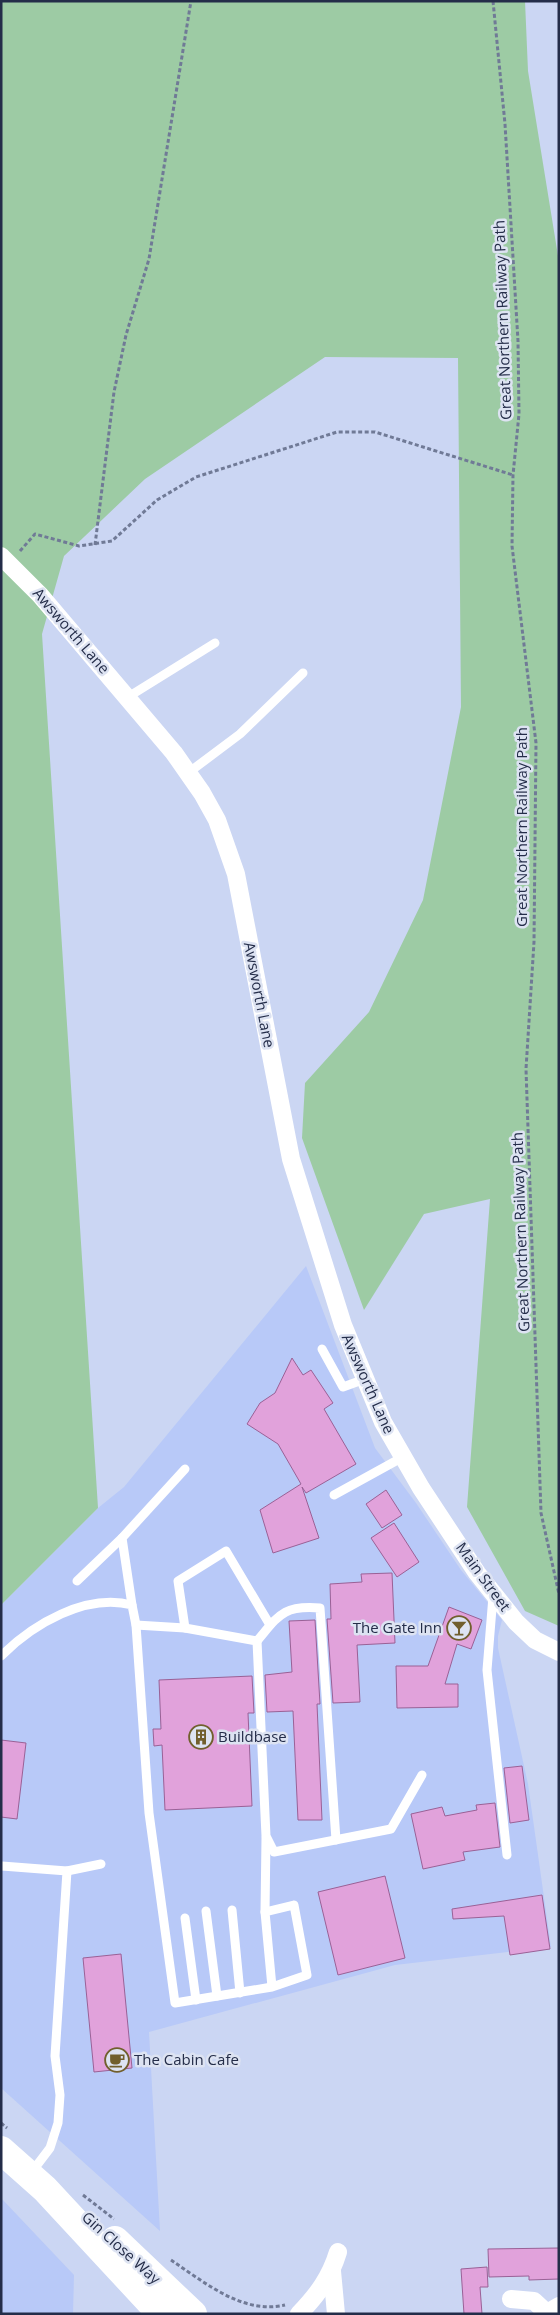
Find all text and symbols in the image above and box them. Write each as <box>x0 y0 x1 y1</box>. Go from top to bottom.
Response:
street label: Great Northern Railway Path <box>489 220 515 420</box>
street label: Awsworth Lane <box>29 583 114 677</box>
street label: Great Northern Railway Path <box>511 727 531 927</box>
street label: Awsworth Lane <box>240 940 280 1049</box>
street label: Great Northern Railway Path <box>507 1132 533 1332</box>
street label: Awsworth Lane <box>338 1331 400 1437</box>
street label: Main Street <box>452 1538 516 1615</box>
bar icon: The Gate Inn <box>446 1615 472 1641</box>
place label: The Gate Inn <box>353 1617 442 1637</box>
building icon: Buildbase <box>188 1724 214 1750</box>
place label: Buildbase <box>218 1726 287 1746</box>
cafe icon: The Cabin Cafe <box>104 2047 130 2073</box>
place label: The Cabin Cafe <box>134 2049 239 2069</box>
street label: Gin Close Way <box>78 2207 166 2288</box>

